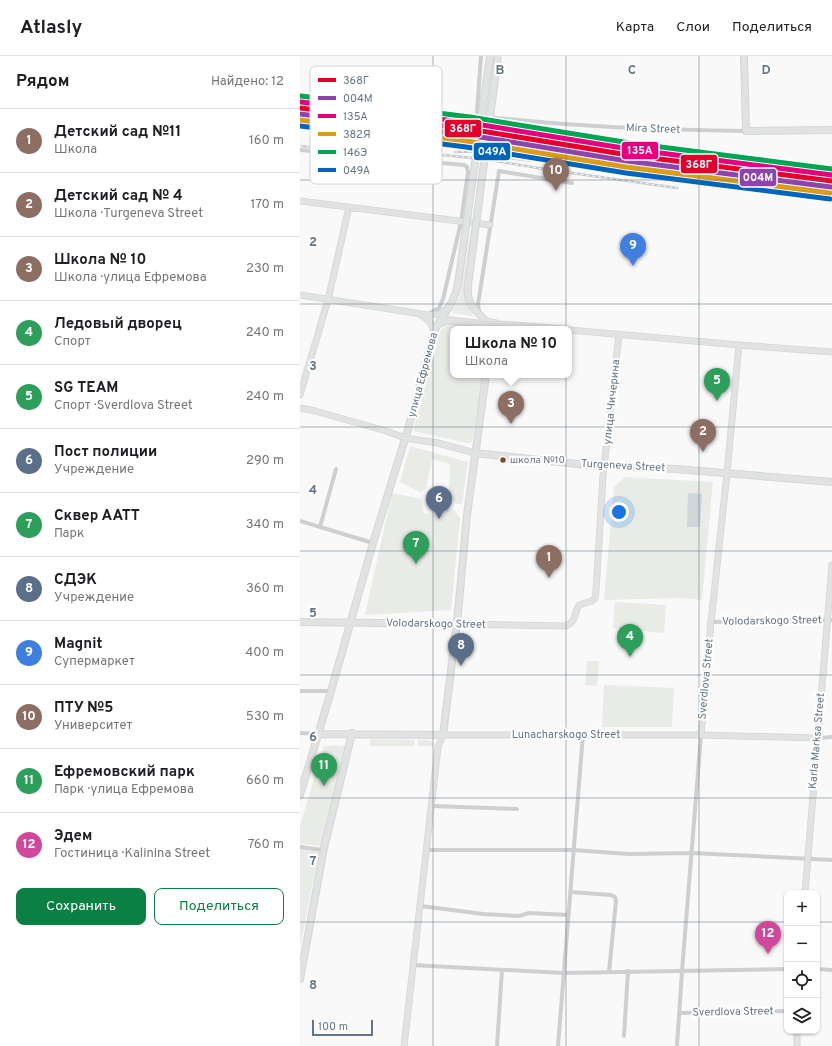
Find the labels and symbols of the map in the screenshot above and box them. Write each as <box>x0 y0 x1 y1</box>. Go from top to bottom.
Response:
text: B <box>496 63 505 79</box>
text: C <box>628 63 636 79</box>
text: D <box>761 63 771 79</box>
legend <box>310 66 442 184</box>
text: 368Г <box>343 74 369 88</box>
text: 004М <box>343 92 373 106</box>
text: 135А <box>343 110 368 124</box>
line badge: 368Г <box>444 119 482 138</box>
street label: Mira Street <box>626 121 680 137</box>
text: 368Г <box>450 122 477 136</box>
text: 382Я <box>343 128 371 142</box>
line badge: 135А <box>621 141 659 160</box>
line badge: 049А <box>473 142 511 161</box>
text: 135А <box>627 144 653 158</box>
text: 049А <box>478 145 506 159</box>
text: 146Э <box>343 146 367 160</box>
line badge: 368Г <box>680 154 718 174</box>
pin: 10 <box>543 158 569 191</box>
text: 368Г <box>686 158 713 172</box>
text: 049А <box>343 164 370 178</box>
line badge: 004М <box>739 168 777 187</box>
text: 004М <box>743 171 773 185</box>
pin: 9 <box>620 233 646 266</box>
text: 2 <box>309 235 317 251</box>
street label: улица Ефремова <box>405 331 441 419</box>
street label: улица Чичерина <box>601 358 623 445</box>
text: 3 <box>309 359 317 375</box>
pin: 5 <box>704 368 730 401</box>
pin: 3 <box>498 391 524 424</box>
pin: 2 <box>690 419 716 452</box>
place label: школа №10 <box>510 454 565 467</box>
marker: школа №10 <box>498 455 508 465</box>
street label: Turgeneva Street <box>580 457 666 475</box>
text: 4 <box>309 483 317 499</box>
pin: 6 <box>426 486 452 519</box>
your location <box>609 502 629 522</box>
pin: 7 <box>403 531 429 564</box>
pin: 1 <box>536 545 562 578</box>
text: 5 <box>309 606 317 622</box>
street label: Volodarskogo Street <box>722 613 822 629</box>
street label: Volodarskogo Street <box>386 616 486 632</box>
pin: 4 <box>617 624 643 657</box>
pin: 8 <box>448 633 474 666</box>
street label: Sverdlova Street <box>695 638 717 720</box>
street label: Karla Marksa Street <box>806 692 828 790</box>
street label: Lunacharskogo Street <box>512 728 620 742</box>
text: 6 <box>309 730 317 746</box>
pin: 11 <box>311 753 337 786</box>
text: 7 <box>310 854 317 870</box>
pin: 12 <box>755 921 781 954</box>
text: 8 <box>309 978 317 994</box>
street label: Sverdlova Street <box>692 1004 774 1020</box>
scale bar <box>312 1018 373 1037</box>

